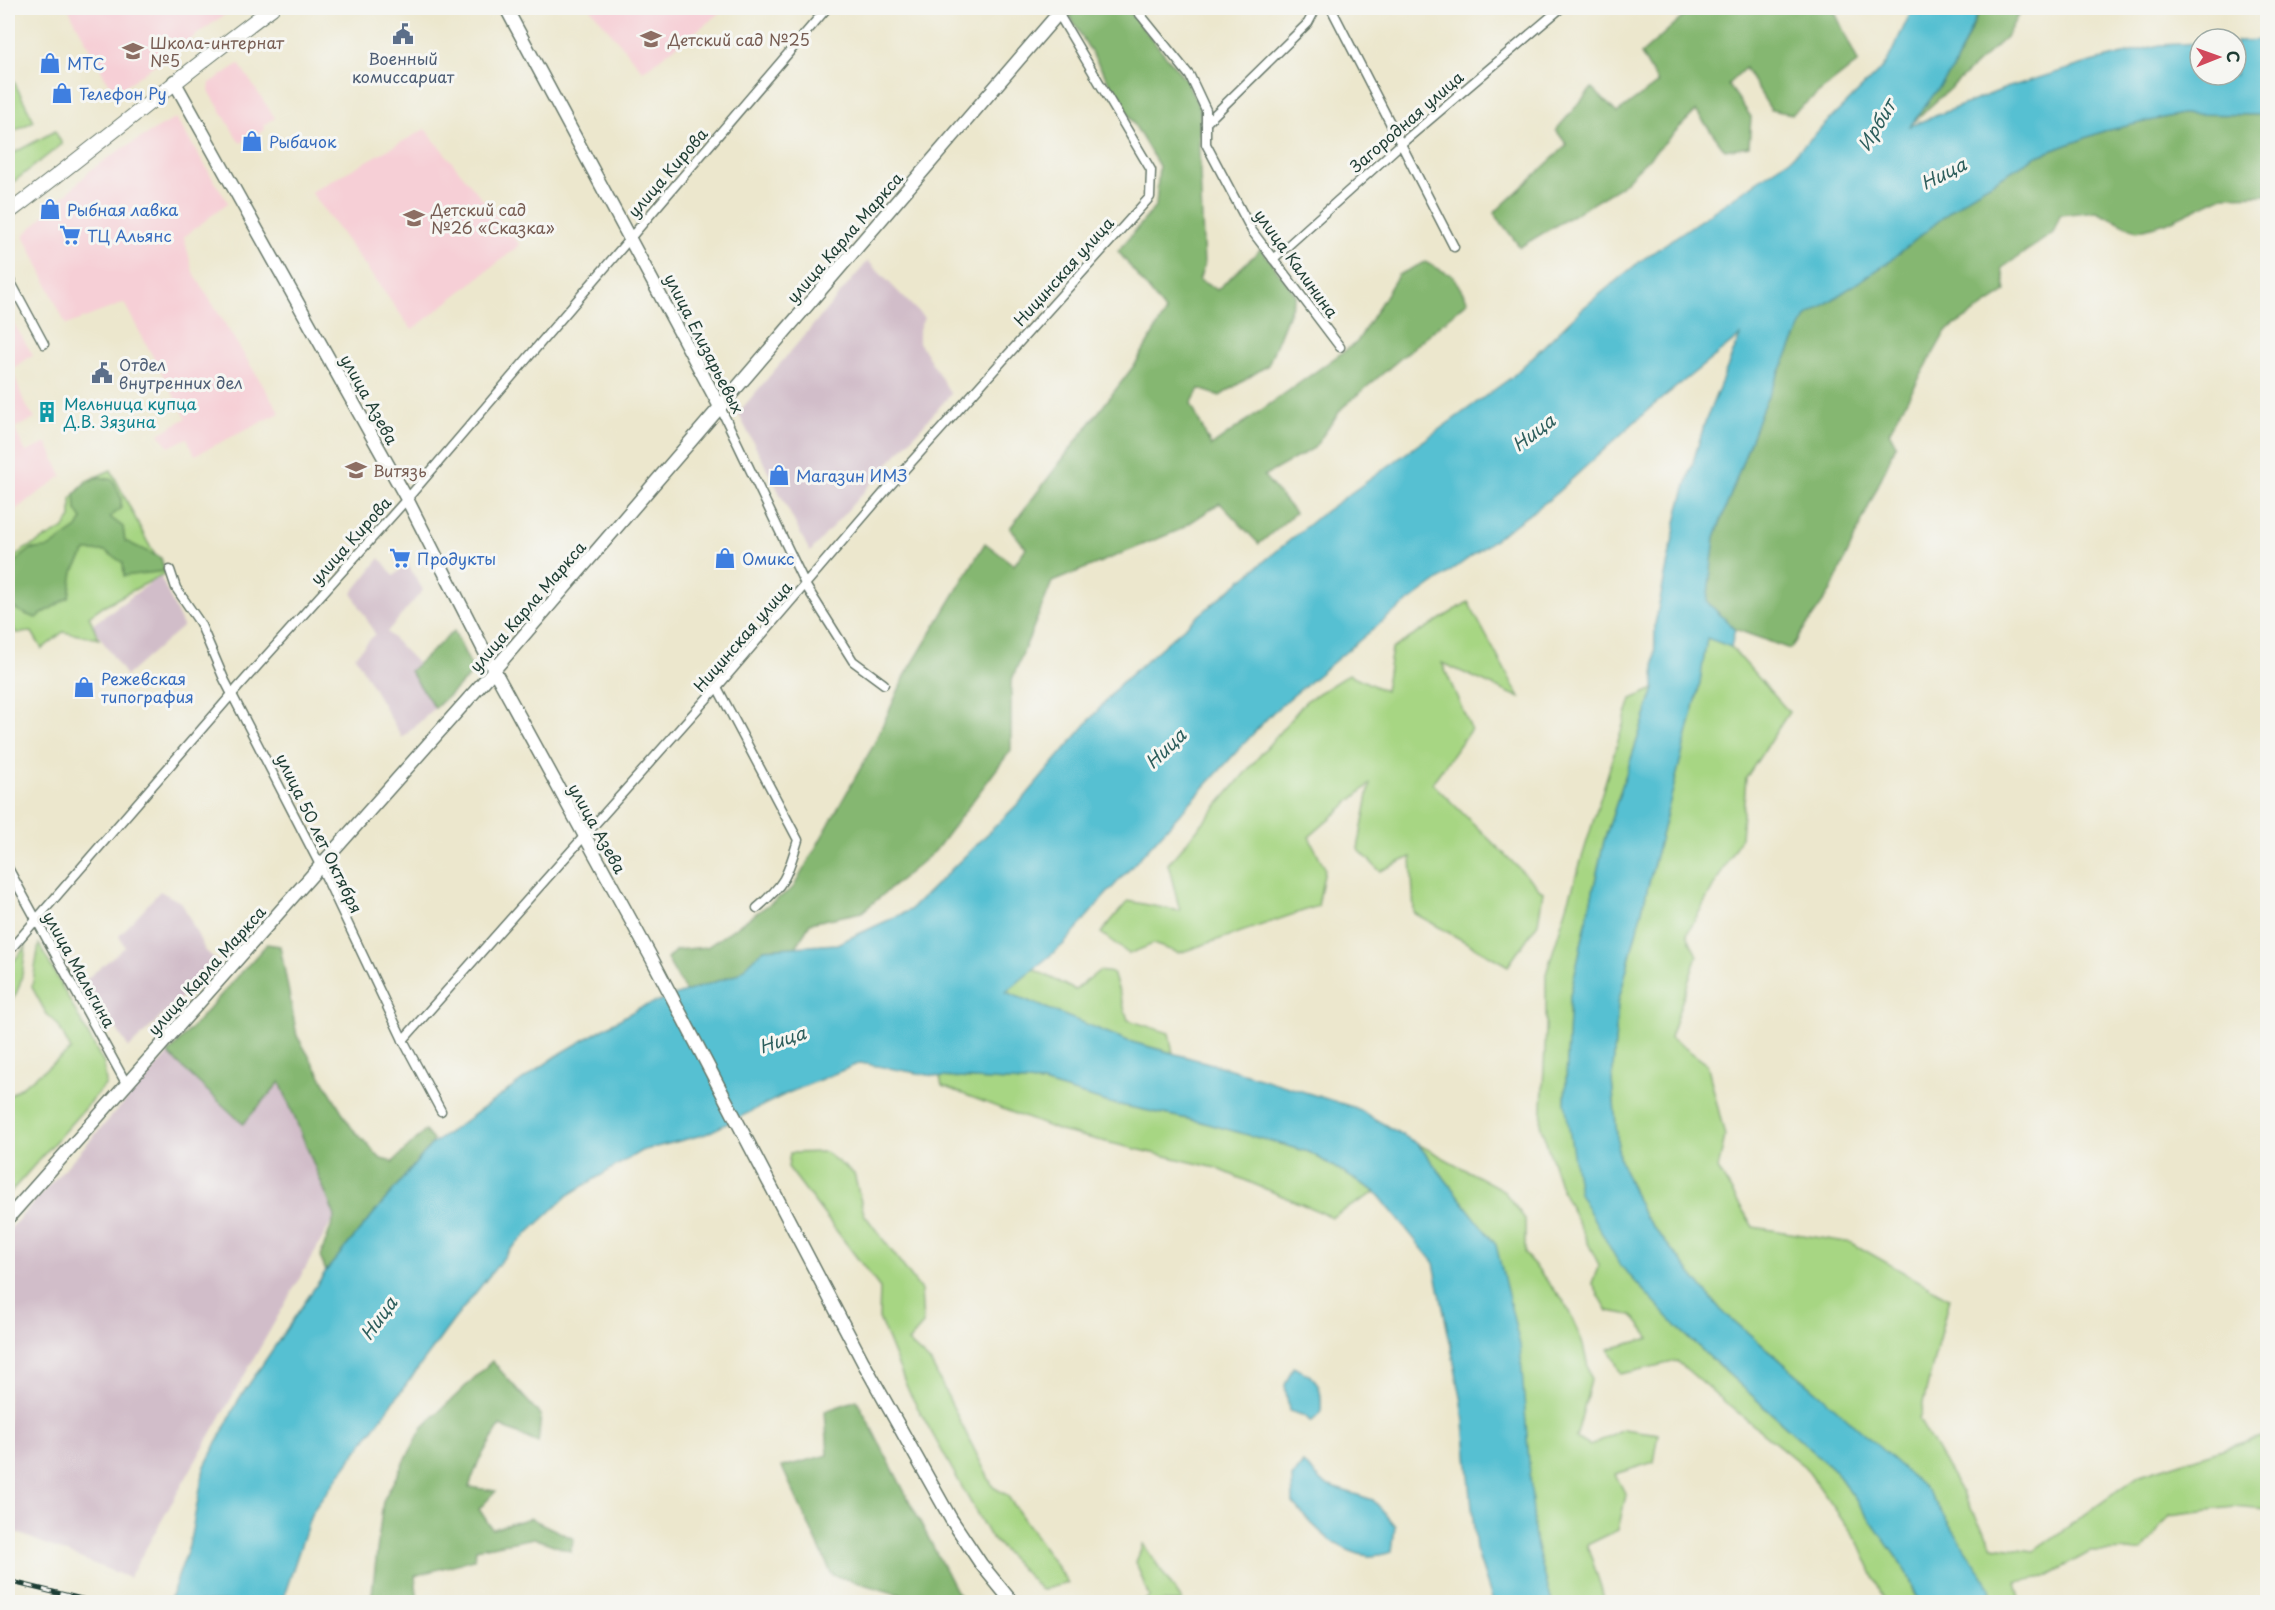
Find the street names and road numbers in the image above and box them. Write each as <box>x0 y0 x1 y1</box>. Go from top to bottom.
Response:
street label: Загородная улица <box>1344 65 1468 177</box>
street label: улица Кирова <box>621 122 713 222</box>
street label: улица Карла Маркса <box>780 166 908 308</box>
street label: улица Калинина <box>1249 204 1345 322</box>
street label: Ницинская улица <box>1007 211 1119 331</box>
street label: улица Елизарьевых <box>659 269 751 417</box>
street label: улица Азева <box>335 349 405 449</box>
street label: улица Кирова <box>304 491 396 589</box>
street label: улица Карла Маркса <box>463 535 591 677</box>
street label: Ницинская улица <box>687 575 797 697</box>
street label: улица 50 лет Октября <box>271 749 369 917</box>
street label: улица Азева <box>563 778 633 878</box>
street label: улица Карла Маркса <box>141 900 271 1040</box>
street label: улица Мальгина <box>38 906 122 1032</box>

